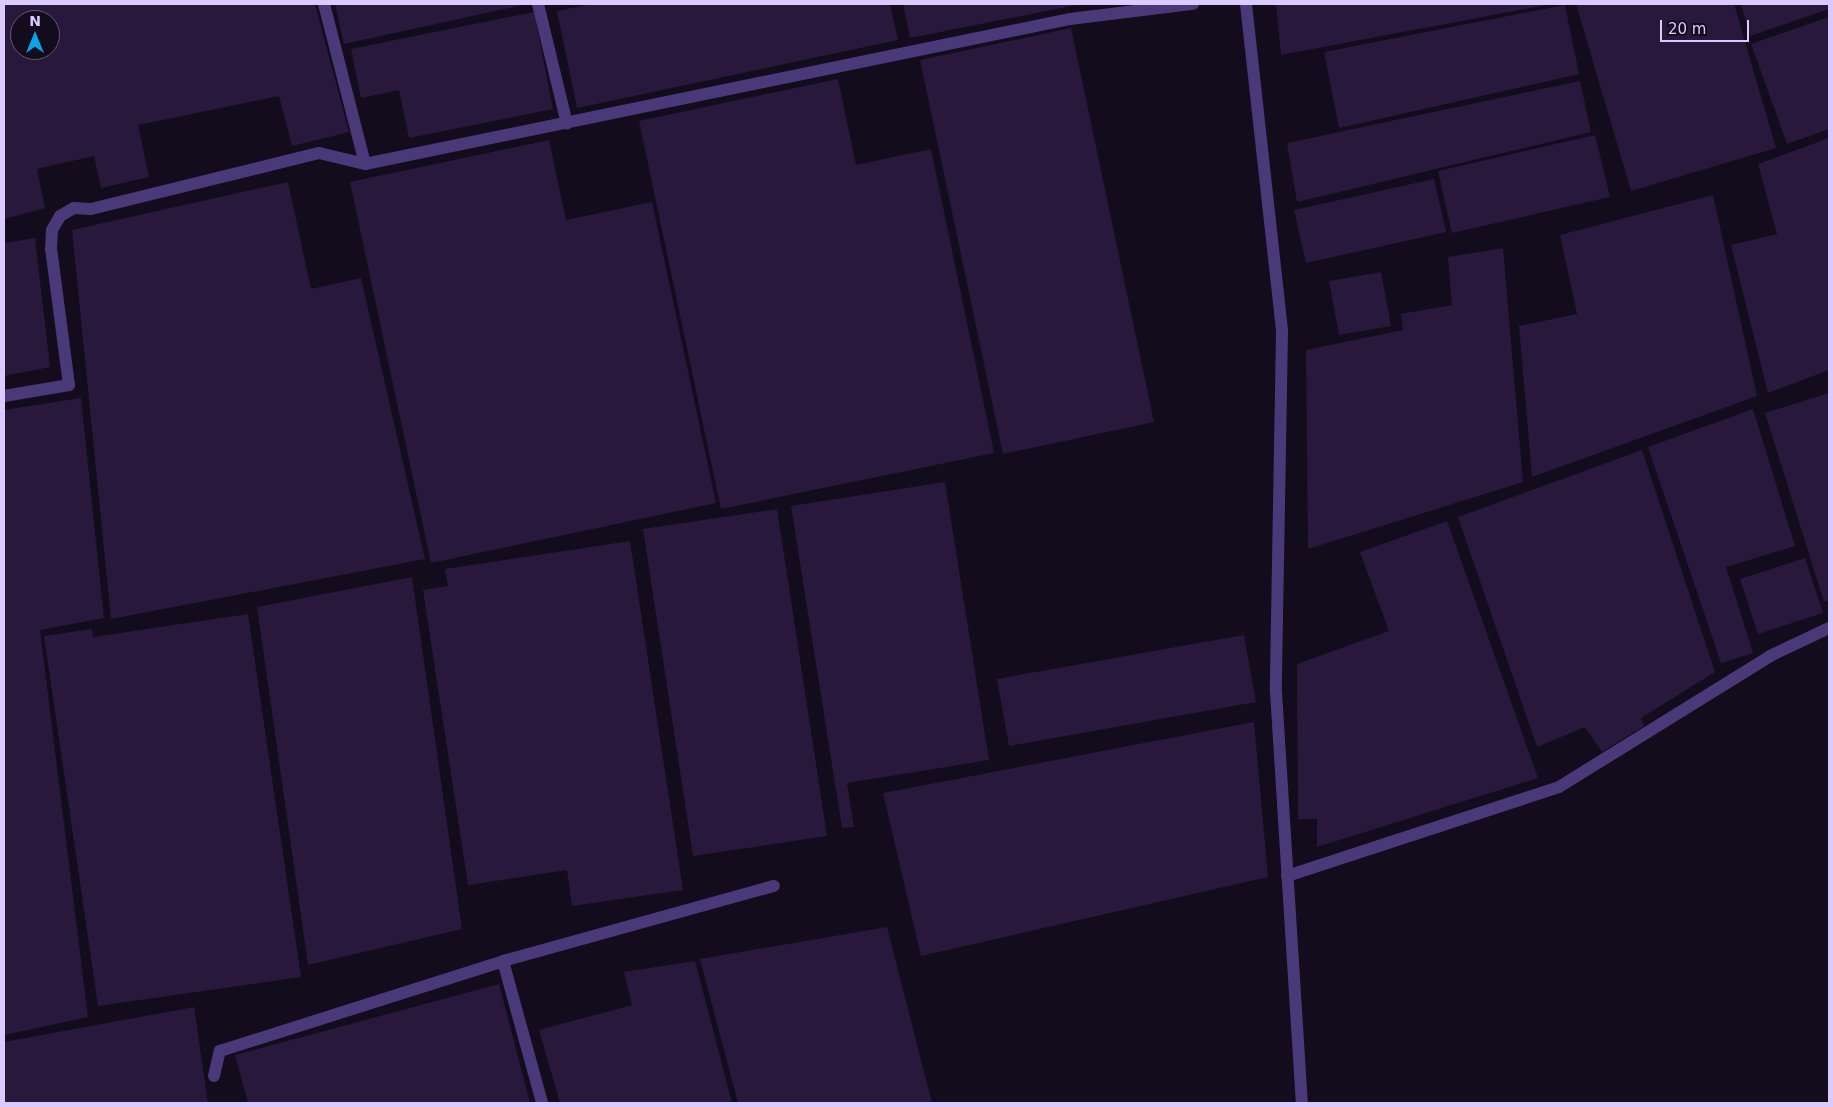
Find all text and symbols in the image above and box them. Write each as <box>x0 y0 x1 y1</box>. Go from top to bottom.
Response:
north arrow <box>10 10 60 60</box>
scale bar <box>1663 10 1752 42</box>
text: N <box>29 13 41 29</box>
text: 20 m <box>1668 20 1706 38</box>

